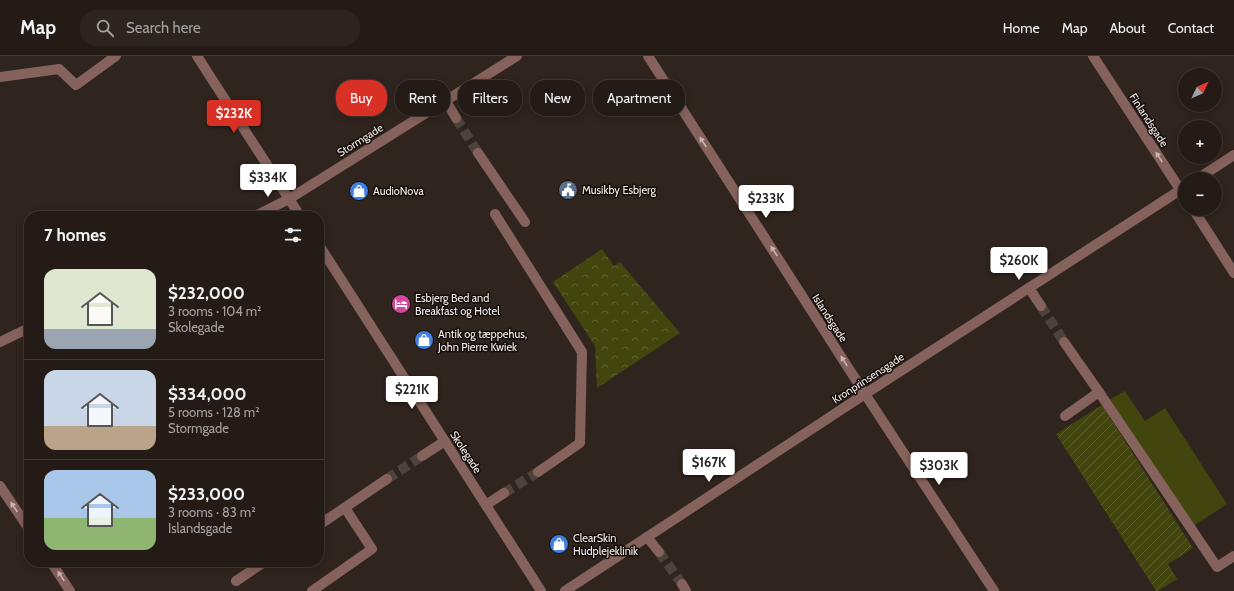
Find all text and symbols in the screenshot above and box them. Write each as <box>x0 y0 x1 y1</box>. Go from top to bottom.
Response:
search box <box>80 10 360 46</box>
text: Map <box>20 16 56 39</box>
icon: search <box>94 17 116 39</box>
text: Search here <box>126 19 201 37</box>
text: Home <box>1003 19 1040 37</box>
text: Map <box>1062 19 1087 37</box>
text: About <box>1109 19 1146 37</box>
text: Contact <box>1168 19 1214 37</box>
north arrow <box>1178 68 1222 112</box>
map controls <box>1178 68 1222 216</box>
chip: Buy <box>336 80 387 116</box>
chip: Rent <box>395 80 450 116</box>
chip: Filters <box>458 80 522 116</box>
chip: New <box>530 80 585 116</box>
chip: Apartment <box>593 80 685 116</box>
street label: Finlandsgade <box>1126 90 1172 150</box>
pin: $232K <box>206 100 262 134</box>
text: $232K <box>216 105 252 121</box>
street label: Stormgade <box>334 120 386 160</box>
button: + <box>1178 120 1222 164</box>
one-way arrow <box>700 136 707 148</box>
one-way arrow <box>1155 152 1163 162</box>
pin: $334K <box>240 164 296 198</box>
text: $334K <box>249 169 287 185</box>
button: − <box>1178 172 1222 216</box>
public building icon: Musikby Esbjerg <box>557 179 579 201</box>
shop icon: AudioNova <box>348 180 370 202</box>
place label: Musikby Esbjerg <box>582 183 656 197</box>
place label: AudioNova <box>373 184 425 198</box>
pin: $233K <box>738 185 794 219</box>
text: $233K <box>748 190 784 206</box>
icon: filters <box>282 224 304 246</box>
text: 7 homes <box>44 225 106 245</box>
one-way arrow <box>770 246 777 257</box>
pin: $260K <box>991 247 1047 281</box>
text: $260K <box>999 252 1039 268</box>
text: $232,000 <box>168 283 245 303</box>
icon: home <box>76 285 124 333</box>
place label: Esbjerg Bed and Breakfast og Hotel <box>415 291 500 318</box>
street label: Islandsgade <box>809 291 851 345</box>
hotel icon: Esbjerg Bed and Breakfast og Hotel <box>390 293 412 315</box>
text: 3 rooms · 104 m² <box>168 303 261 319</box>
text: Skolegade <box>168 319 224 335</box>
place label: Antik og tæppehus, John Pierre Kwiek <box>437 327 527 354</box>
shop icon: Antik og tæppehus, John Pierre Kwiek <box>413 329 435 351</box>
street label: Kronprinsensgade <box>829 349 907 407</box>
one-way arrow <box>840 355 847 367</box>
pin: $221K <box>384 376 440 410</box>
text: $221K <box>395 381 429 397</box>
text: $334,000 <box>168 384 247 404</box>
icon: home <box>76 386 124 434</box>
text: 5 rooms · 128 m² <box>168 404 260 420</box>
text: Stormgade <box>168 420 229 436</box>
street label: Skolegade <box>447 428 485 476</box>
pin: $167K <box>681 449 737 483</box>
pin: $303K <box>911 452 967 486</box>
text: $167K <box>692 454 726 470</box>
text: $303K <box>920 457 958 473</box>
text: $233,000 <box>168 484 245 504</box>
icon: home <box>76 486 124 534</box>
one-way arrow <box>11 502 18 513</box>
text: 3 rooms · 83 m² <box>168 504 255 520</box>
text: Islandsgade <box>168 520 232 536</box>
place label: ClearSkin Hudplejeklinik <box>573 531 638 558</box>
shop icon: ClearSkin Hudplejeklinik <box>548 533 570 555</box>
one-way arrow <box>57 571 64 582</box>

